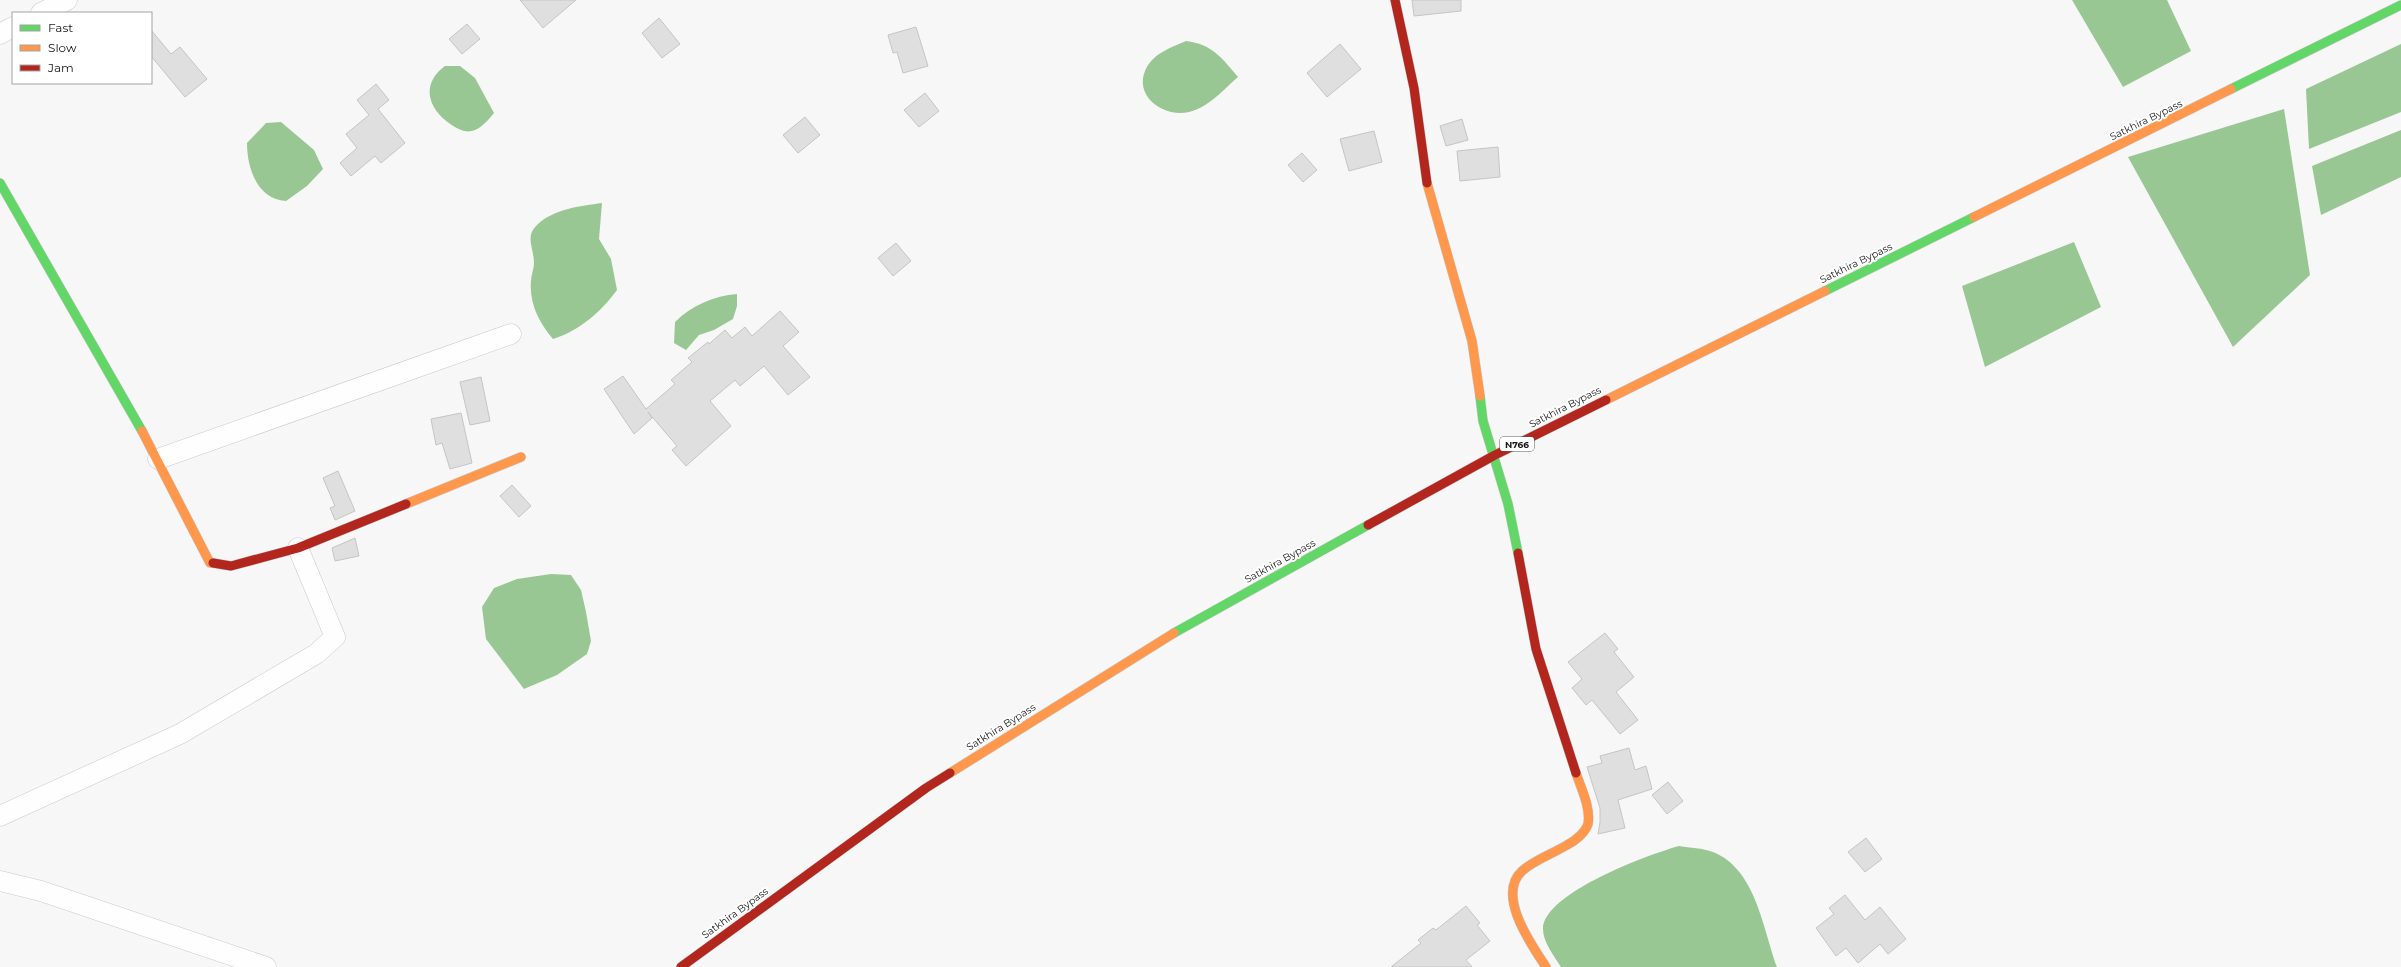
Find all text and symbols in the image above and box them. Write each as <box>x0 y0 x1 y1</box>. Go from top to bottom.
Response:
legend <box>12 12 152 84</box>
text: Fast <box>48 20 73 35</box>
text: Slow <box>48 40 77 55</box>
text: Jam <box>47 60 74 75</box>
street label: Satkhira Bypass <box>2108 97 2184 143</box>
street label: Satkhira Bypass <box>1818 240 1894 286</box>
street label: Satkhira Bypass <box>1527 383 1603 431</box>
road number: N766 <box>1500 437 1534 451</box>
street label: Satkhira Bypass <box>1242 536 1318 586</box>
street label: Satkhira Bypass <box>964 700 1038 753</box>
street label: Satkhira Bypass <box>699 884 771 941</box>

